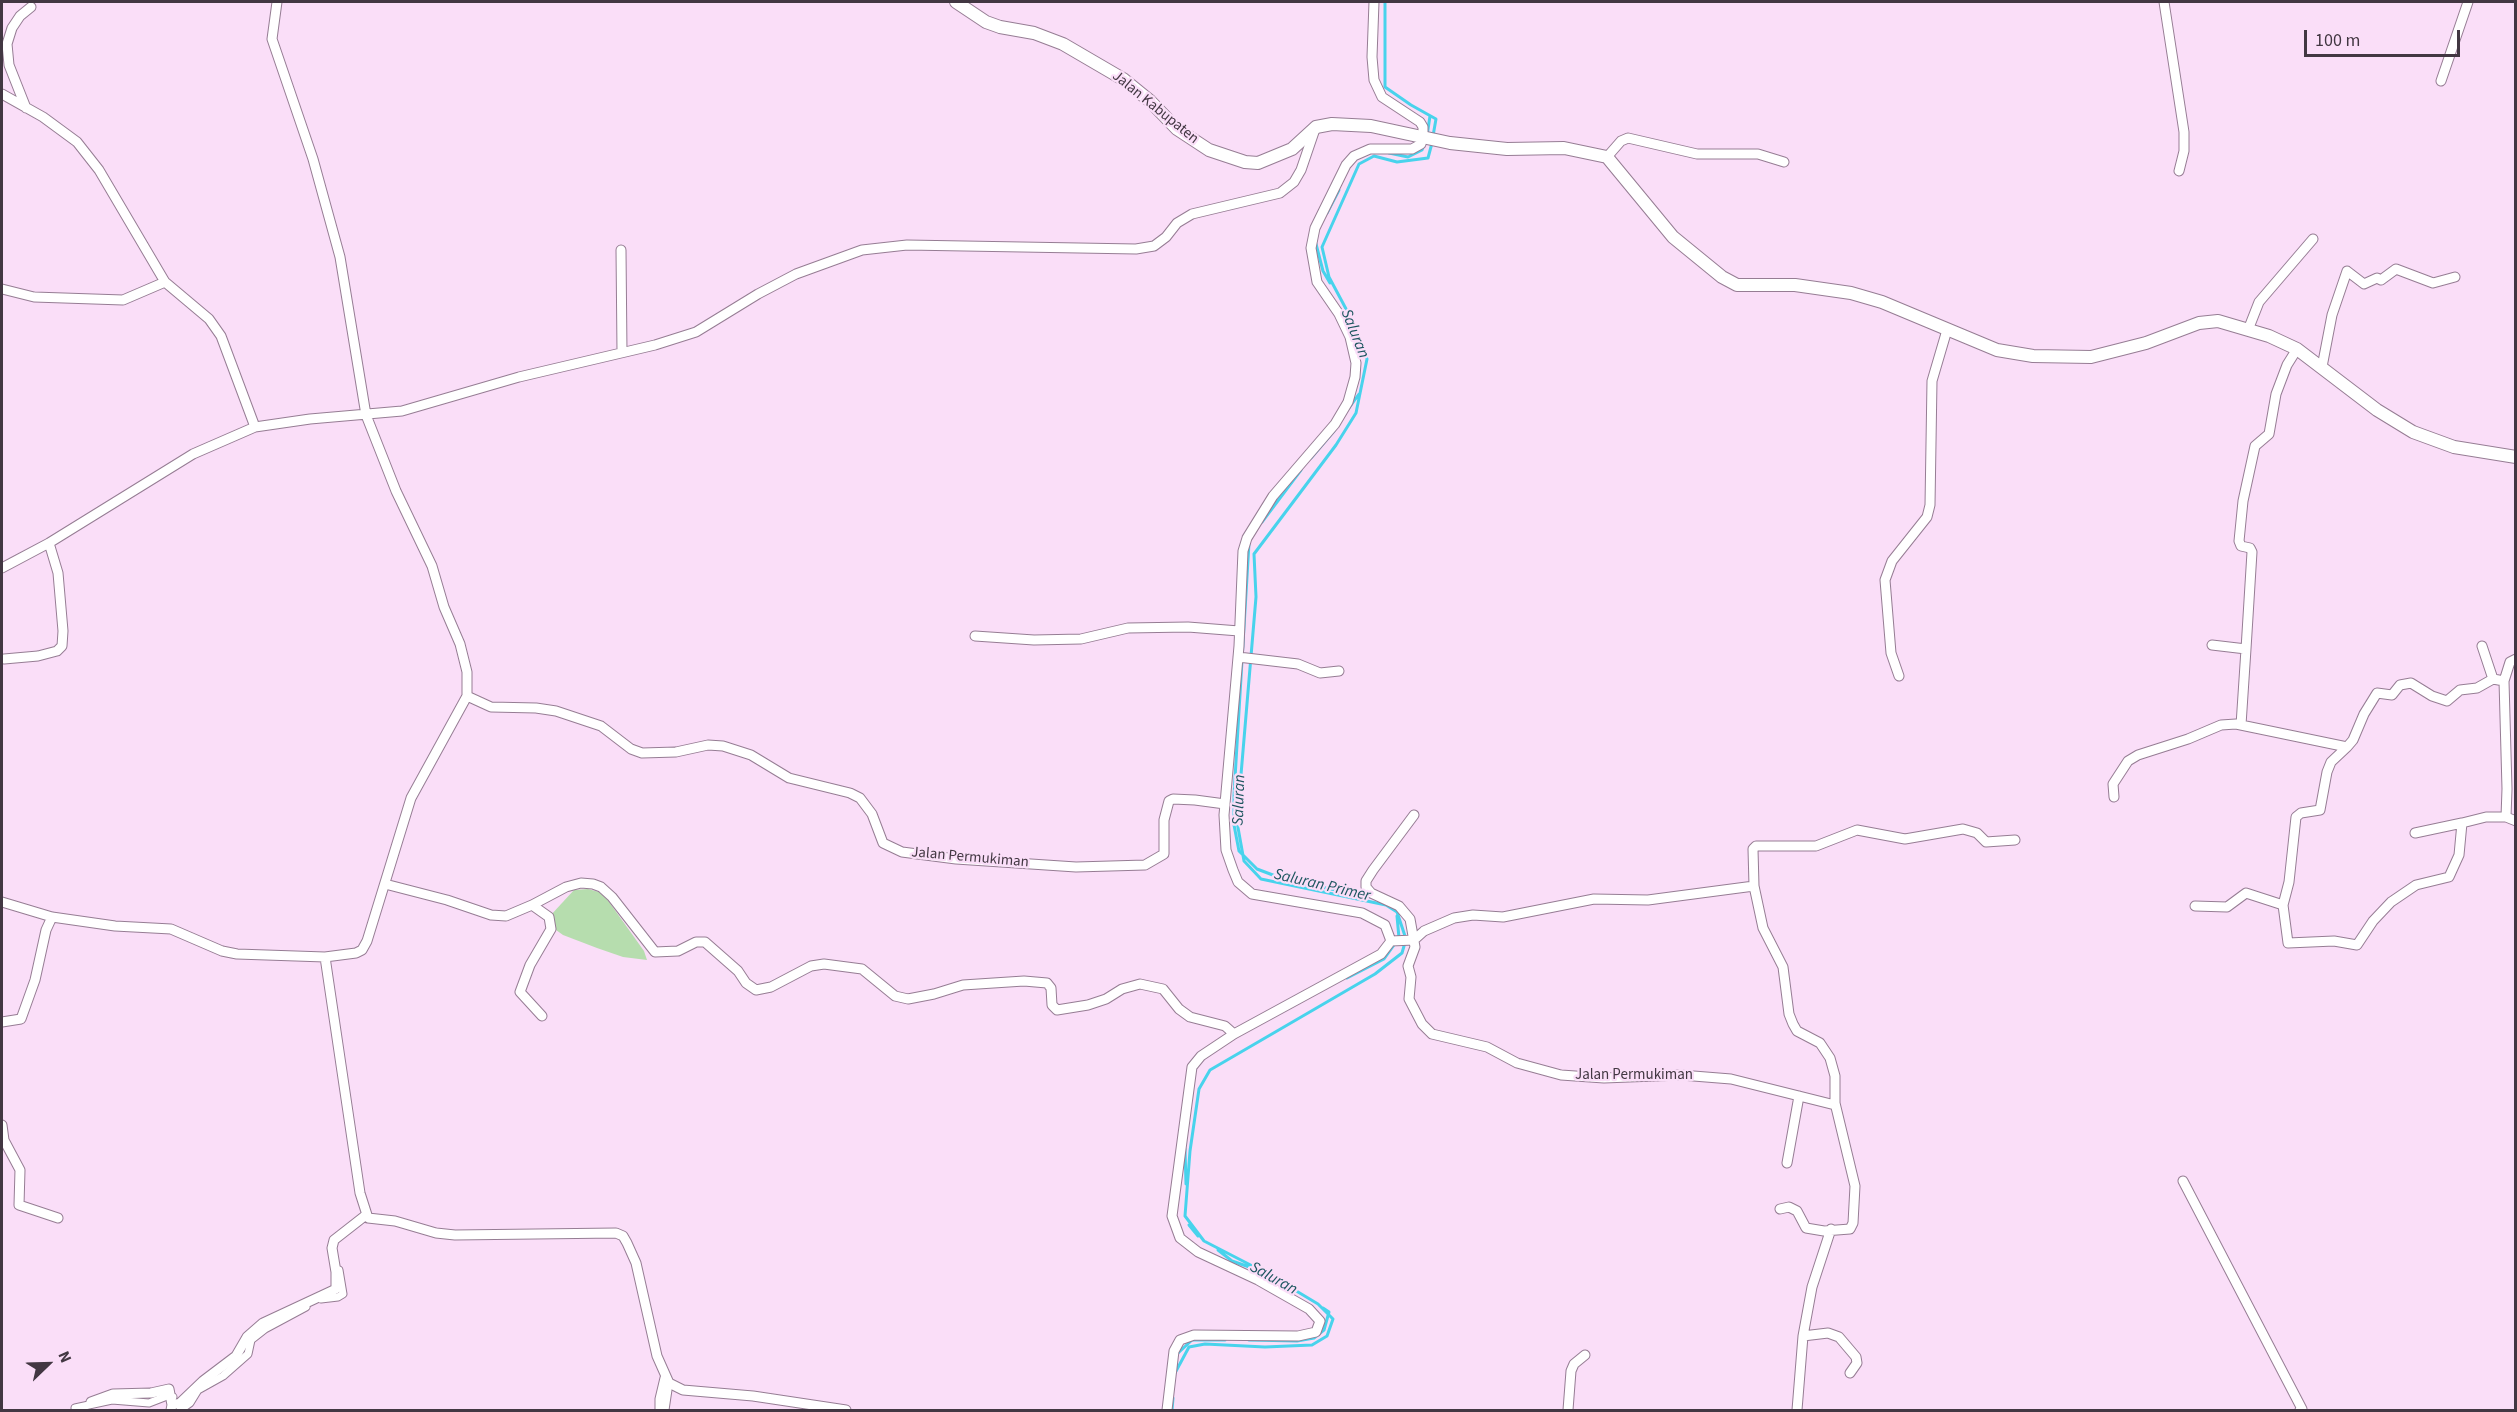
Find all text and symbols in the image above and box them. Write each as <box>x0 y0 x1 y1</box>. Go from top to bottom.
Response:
scale bar <box>2307 18 2463 56</box>
text: 100 m <box>2315 28 2360 53</box>
street label: Jalan Kabupaten <box>1108 68 1202 148</box>
water label: Saluran <box>1335 307 1373 361</box>
water label: Saluran <box>1230 774 1250 826</box>
street label: Jalan Permukiman <box>910 844 1030 872</box>
water label: Saluran Primer <box>1272 866 1372 906</box>
street label: Jalan Permukiman <box>1575 1067 1693 1085</box>
water label: Saluran <box>1246 1258 1300 1300</box>
north arrow <box>18 1334 78 1394</box>
text: N <box>52 1348 77 1366</box>

